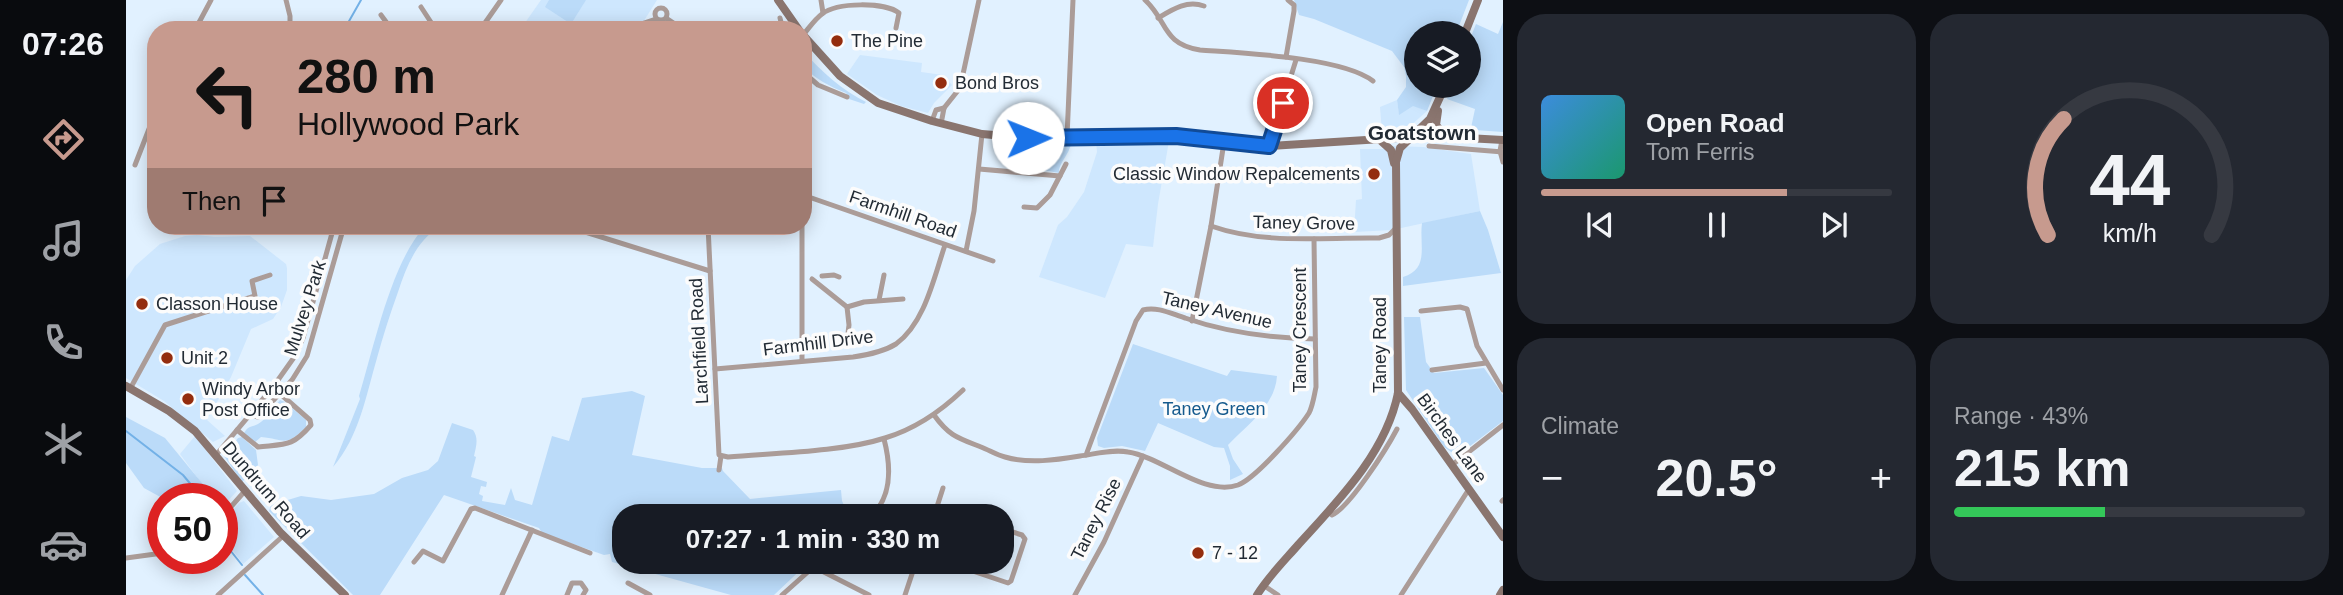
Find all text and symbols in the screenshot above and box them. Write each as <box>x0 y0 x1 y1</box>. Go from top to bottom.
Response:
map controls <box>1404 21 1481 98</box>
button: layers <box>1404 21 1481 98</box>
text: 07:26 <box>22 26 104 62</box>
place label: The Pine <box>851 31 923 51</box>
marker: The Pine <box>829 33 845 49</box>
icon: left <box>182 49 273 140</box>
text: 280 m <box>297 49 436 103</box>
place label: Bond Bros <box>955 73 1039 93</box>
pin <box>1253 73 1313 133</box>
marker: Bond Bros <box>933 75 949 91</box>
icon: arrive <box>1264 84 1302 122</box>
position arrow <box>991 101 1065 175</box>
text: Hollywood Park <box>297 106 519 142</box>
text: Open Road <box>1646 108 1785 138</box>
icon: directions <box>39 115 88 164</box>
district label: Goatstown <box>1368 121 1476 144</box>
text: Tom Ferris <box>1646 139 1755 165</box>
text: 44 <box>2089 140 2170 221</box>
place label: Classic Window Repalcements <box>1113 164 1360 184</box>
marker: Classic Window Repalcements <box>1366 166 1382 182</box>
icon: arrive <box>255 182 293 220</box>
text: Then <box>182 186 241 216</box>
street label: Farmhill Road <box>847 186 959 242</box>
icon: previous <box>1581 206 1619 244</box>
icon: pause <box>1698 206 1736 244</box>
icon: next <box>1815 206 1853 244</box>
street label: Taney Grove <box>1253 212 1355 234</box>
icon: music <box>39 216 88 265</box>
text: km/h <box>2102 219 2157 247</box>
street label: Mulvey Park <box>280 257 330 358</box>
street label: Taney Crescent <box>1290 267 1310 393</box>
street label: Larchfield Road <box>686 278 712 404</box>
street label: Taney Avenue <box>1160 288 1274 332</box>
place label: Classon House <box>156 294 278 314</box>
marker: Classon House <box>134 296 150 312</box>
street label: Taney Road <box>1370 297 1390 393</box>
icon: phone <box>39 318 88 367</box>
street label: Farmhill Drive <box>762 326 874 360</box>
place label: Unit 2 <box>181 348 228 368</box>
marker: Unit 2 <box>159 350 175 366</box>
place label: Windy Arbor Post Office <box>202 379 300 420</box>
street label: Birches Lane <box>1413 390 1491 486</box>
marker: Windy Arbor Post Office <box>180 391 196 407</box>
park label: Taney Green <box>1162 399 1266 419</box>
text: Range · 43% <box>1954 403 2088 429</box>
text: Climate <box>1541 413 1619 439</box>
icon: climate <box>39 419 88 468</box>
street label: Dundrum Road <box>218 437 314 543</box>
text: 215 km <box>1954 439 2130 497</box>
text: 20.5° <box>1655 449 1778 507</box>
text: − <box>1541 457 1563 499</box>
text: + <box>1870 457 1892 499</box>
street label: Taney Rise <box>1067 475 1125 563</box>
speed limit sign: 50 <box>147 483 238 574</box>
icon: car <box>39 520 88 569</box>
text: 07:27 · 1 min · 330 m <box>686 524 940 554</box>
place label: 7 - 12 <box>1212 543 1258 563</box>
marker: 7 - 12 <box>1190 545 1206 561</box>

